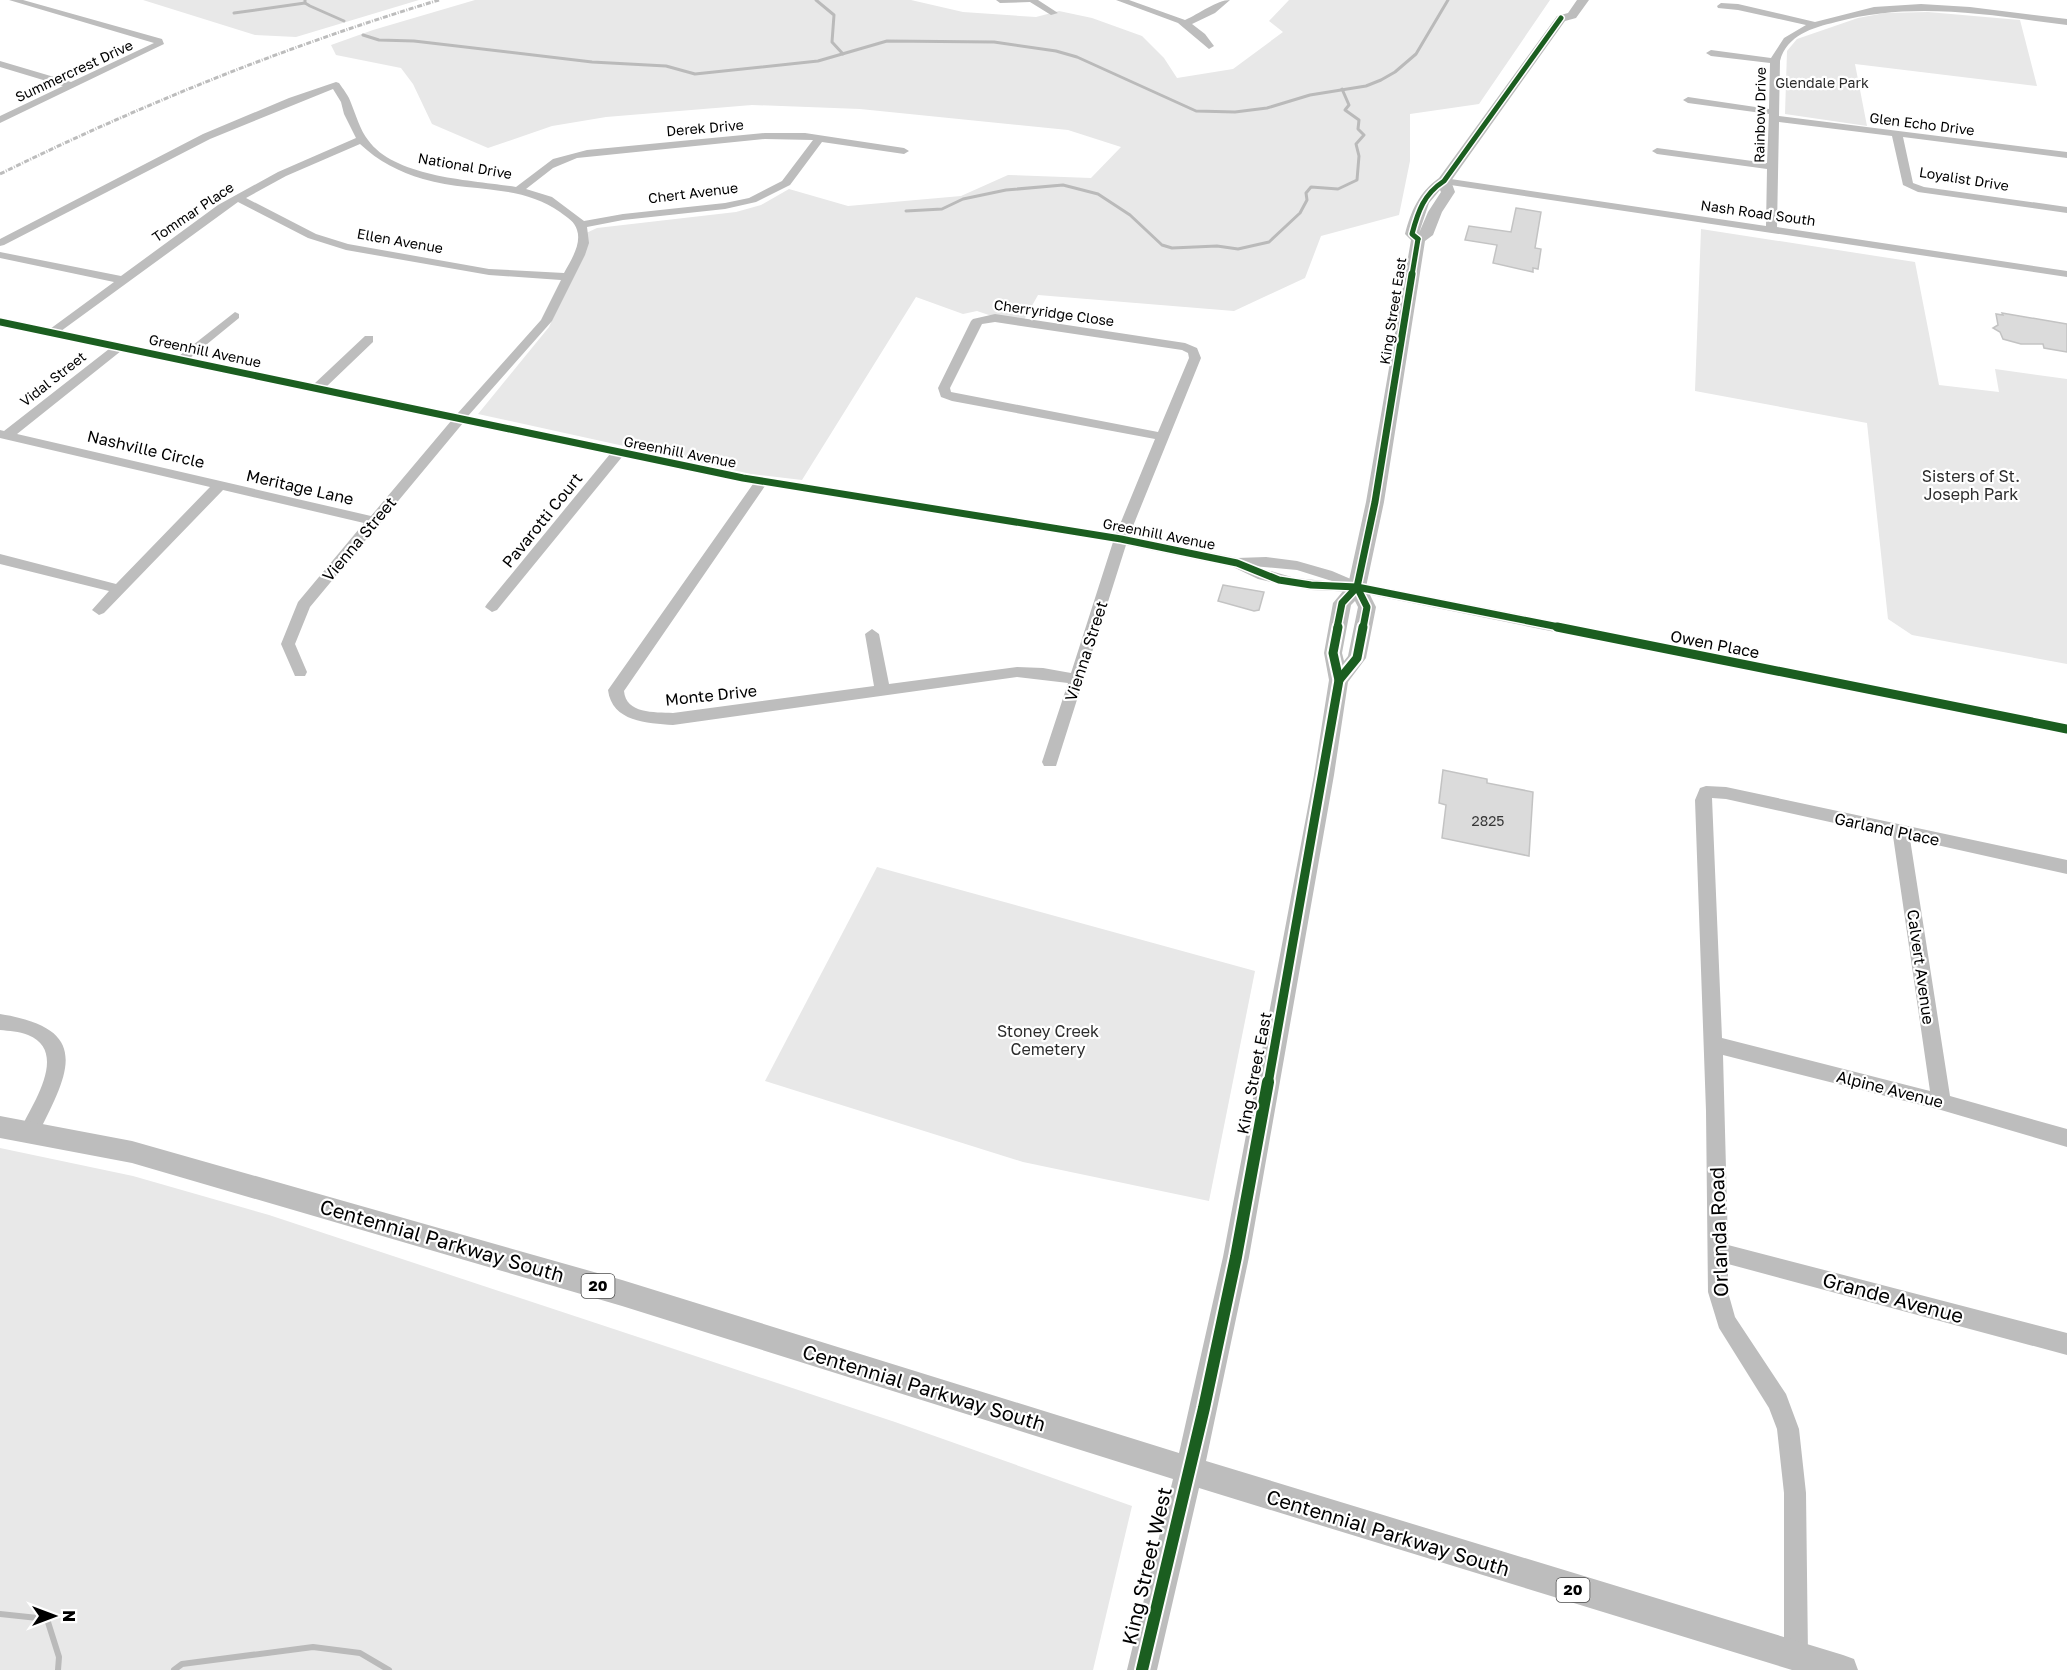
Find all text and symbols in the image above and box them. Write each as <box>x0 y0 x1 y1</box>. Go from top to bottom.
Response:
street label: Summercrest Drive <box>12 36 135 105</box>
street label: Rainbow Drive <box>1750 67 1769 163</box>
park label: Glendale Park <box>1775 74 1869 91</box>
street label: Glen Echo Drive <box>1869 109 1976 138</box>
street label: Derek Drive <box>666 116 744 139</box>
street label: National Drive <box>417 149 514 182</box>
street label: Loyalist Drive <box>1918 163 2010 194</box>
street label: Tommar Place <box>149 178 237 245</box>
street label: Chert Avenue <box>647 179 739 206</box>
street label: Nash Road South <box>1699 196 1817 229</box>
street label: Ellen Avenue <box>356 225 444 256</box>
street label: King Street East <box>1376 256 1409 366</box>
street label: Cherryridge Close <box>993 296 1115 329</box>
street label: Greenhill Avenue <box>147 330 263 371</box>
street label: Vidal Street <box>16 348 89 410</box>
street label: Nashville Circle <box>85 426 207 472</box>
street label: Greenhill Avenue <box>622 432 738 471</box>
street label: Meritage Lane <box>244 465 356 509</box>
park label: Sisters of St. Joseph Park <box>1922 466 2020 504</box>
street label: Pavarotti Court <box>498 469 586 571</box>
street label: Vienna Street <box>318 493 400 585</box>
street label: Greenhill Avenue <box>1101 514 1217 553</box>
street label: Vienna Street <box>1060 598 1112 704</box>
street label: Owen Place <box>1669 626 1761 662</box>
street label: Monte Drive <box>664 680 758 710</box>
street label: Garland Place <box>1833 808 1941 850</box>
house number: 2825 <box>1472 812 1504 829</box>
street label: Calvert Avenue <box>1903 908 1939 1026</box>
street label: King Street East <box>1232 1010 1276 1136</box>
park label: Stoney Creek Cemetery <box>997 1021 1099 1059</box>
street label: Alpine Avenue <box>1835 1066 1945 1112</box>
street label: Orlanda Road <box>1704 1167 1732 1298</box>
street label: Centennial Parkway South <box>317 1194 567 1286</box>
street label: Grande Avenue <box>1820 1267 1966 1327</box>
road number: 20 <box>582 1274 614 1298</box>
street label: Centennial Parkway South <box>800 1339 1049 1436</box>
street label: King Street West <box>1116 1484 1176 1647</box>
street label: Centennial Parkway South <box>1264 1484 1513 1581</box>
road number: 20 <box>1556 1578 1590 1602</box>
north arrow <box>24 1586 84 1646</box>
text: N <box>59 1610 79 1622</box>

